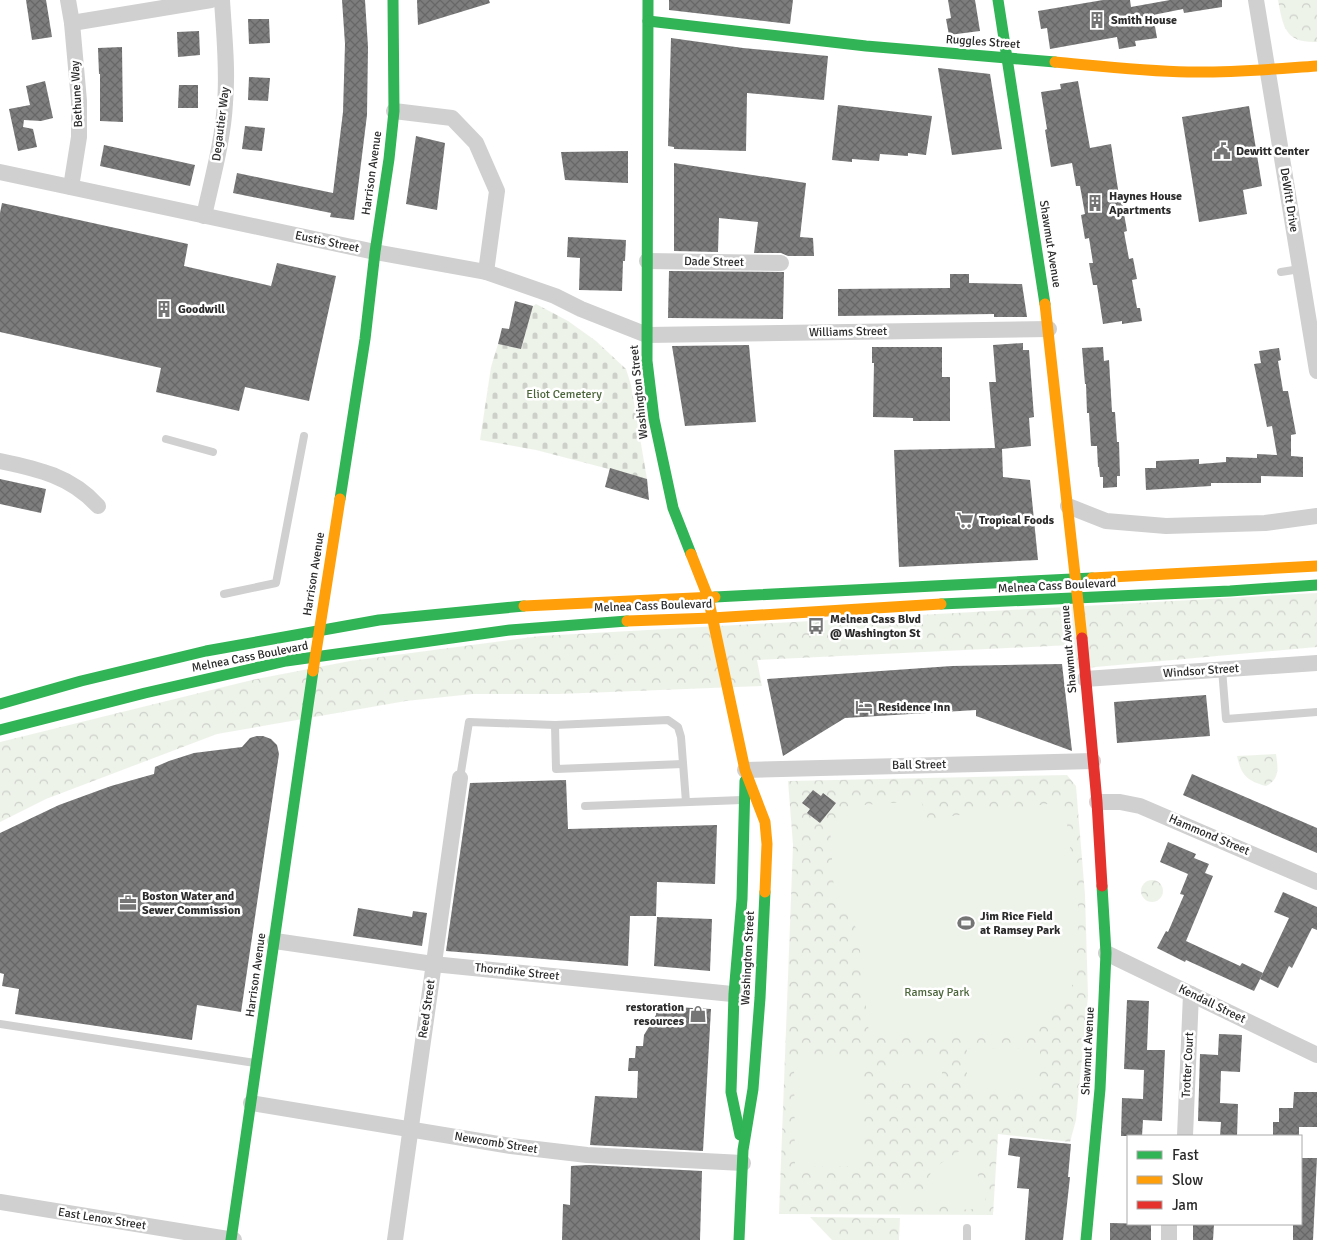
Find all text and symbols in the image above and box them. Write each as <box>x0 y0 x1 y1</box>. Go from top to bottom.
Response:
building icon: Smith House <box>1087 10 1107 30</box>
place label: Smith House <box>1111 13 1177 28</box>
street label: Ruggles Street <box>945 32 1021 52</box>
street label: Bethune Way <box>68 60 86 128</box>
street label: Degautier Way <box>209 86 233 162</box>
street label: Harrison Avenue <box>359 130 385 216</box>
public building icon: Dewitt Center <box>1212 141 1232 161</box>
place label: Dewitt Center <box>1236 144 1309 159</box>
street label: DeWitt Drive <box>1277 167 1301 233</box>
place label: Haynes House Apartments <box>1109 189 1182 218</box>
building icon: Haynes House Apartments <box>1085 193 1105 213</box>
street label: Shawmut Avenue <box>1036 199 1064 289</box>
street label: Eustis Street <box>294 228 360 256</box>
street label: Dade Street <box>684 254 744 270</box>
building icon: Goodwill <box>154 299 174 319</box>
place label: Goodwill <box>178 302 225 317</box>
street label: Williams Street <box>809 324 887 340</box>
street label: Washington Street <box>627 344 651 440</box>
park label: Eliot Cemetery <box>526 387 602 402</box>
supermarket icon: Tropical Foods <box>955 510 975 530</box>
place label: Tropical Foods <box>979 513 1055 528</box>
street label: Harrison Avenue <box>300 531 328 617</box>
street label: Melnea Cass Boulevard <box>997 575 1117 597</box>
street label: Melnea Cass Boulevard <box>594 596 712 616</box>
street label: Shawmut Avenue <box>1058 604 1080 694</box>
place label: Melnea Cass Blvd @ Washington St <box>830 612 921 641</box>
bus stop icon: Melnea Cass Blvd @ Washington St <box>806 616 826 636</box>
street label: Melnea Cass Boulevard <box>190 638 310 676</box>
street label: Windsor Street <box>1162 661 1240 681</box>
hotel icon: Residence Inn <box>854 697 874 717</box>
place label: Residence Inn <box>878 700 951 715</box>
street label: Ball Street <box>892 757 946 773</box>
street label: Hammond Street <box>1166 811 1252 859</box>
place label: Boston Water and Sewer Commission <box>142 889 241 918</box>
office icon: Boston Water and Sewer Commission <box>118 893 138 913</box>
place label: Jim Rice Field at Ramsey Park <box>980 909 1061 938</box>
street label: Washington Street <box>738 910 758 1006</box>
sports icon: Jim Rice Field at Ramsey Park <box>956 913 976 933</box>
street label: Harrison Avenue <box>243 932 269 1018</box>
street label: Thorndike Street <box>474 960 560 984</box>
street label: Reed Street <box>415 979 439 1039</box>
street label: Kendall Street <box>1176 981 1248 1027</box>
park label: Ramsay Park <box>904 985 970 1000</box>
place label: restoration resources <box>626 1000 685 1029</box>
shop icon: restoration resources <box>688 1004 708 1024</box>
street label: Shawmut Avenue <box>1078 1007 1098 1095</box>
street label: Trotter Court <box>1179 1032 1197 1098</box>
street label: Newcomb Street <box>453 1129 539 1157</box>
legend <box>1127 1135 1302 1225</box>
text: Fast <box>1172 1146 1199 1164</box>
text: Slow <box>1172 1171 1203 1189</box>
text: Jam <box>1172 1196 1198 1214</box>
street label: East Lenox Street <box>57 1205 147 1233</box>

